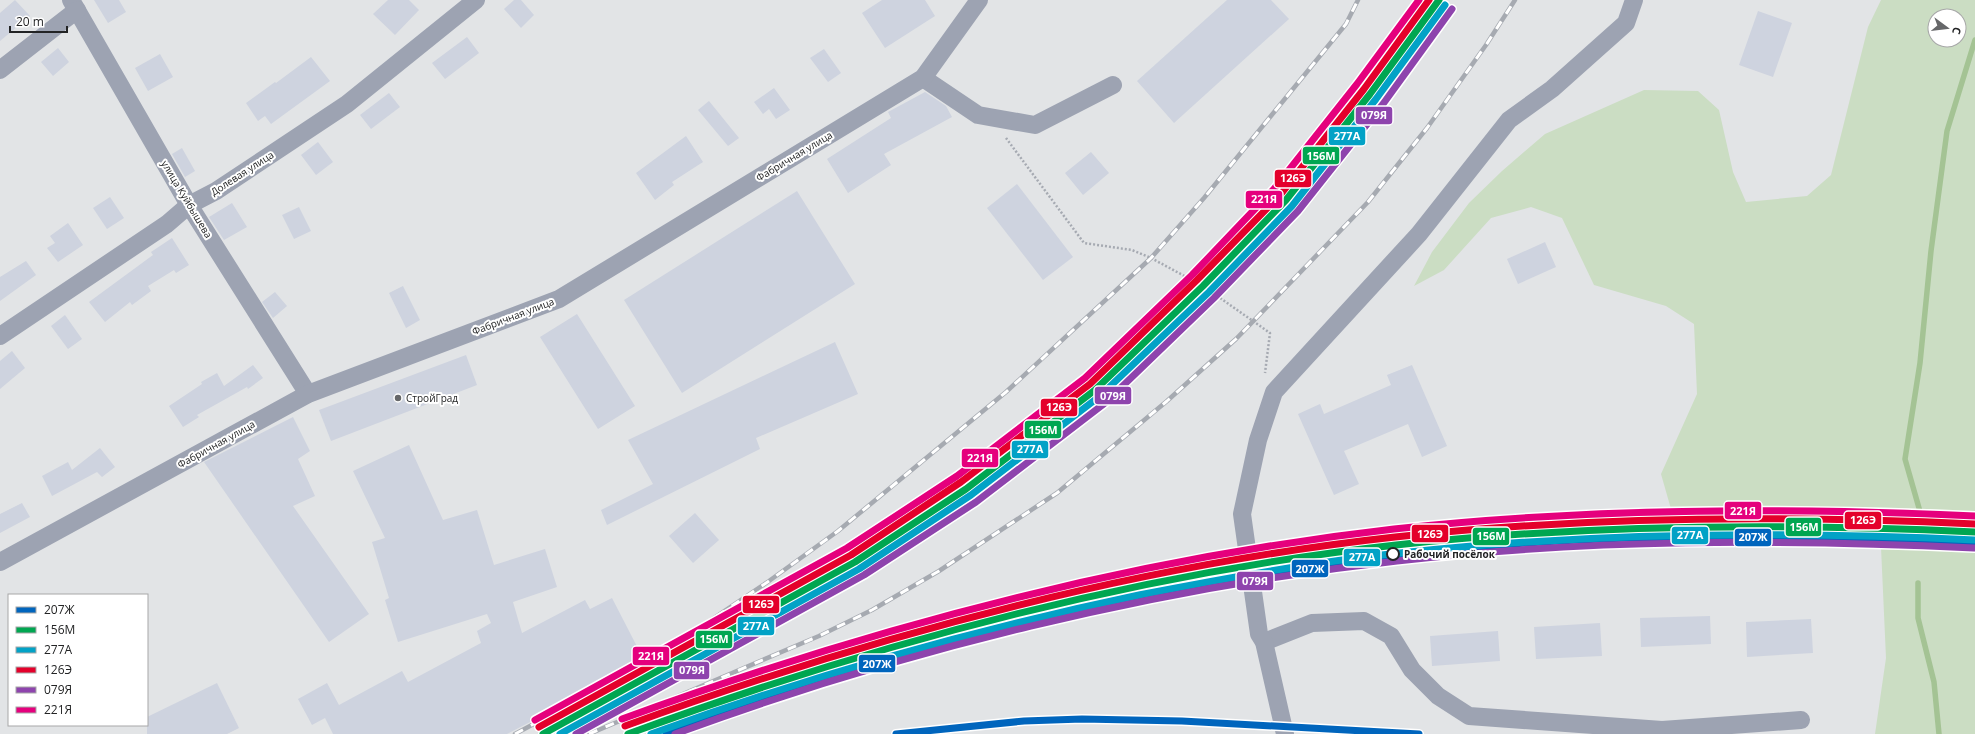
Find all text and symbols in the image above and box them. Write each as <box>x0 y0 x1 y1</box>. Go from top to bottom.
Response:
scale bar <box>10 8 67 34</box>
north arrow <box>1927 8 1967 48</box>
text: 20 m <box>16 13 44 30</box>
text: С <box>1949 25 1965 36</box>
line badge: 079Я <box>1355 106 1393 125</box>
text: 079Я <box>1361 107 1387 122</box>
line badge: 277А <box>1328 126 1366 146</box>
street label: Фабричная улица <box>753 128 835 184</box>
text: 277А <box>1334 128 1361 143</box>
line badge: 156М <box>1302 146 1340 165</box>
street label: Долевая улица <box>208 147 276 199</box>
text: 156М <box>1306 148 1336 163</box>
street label: улица Куйбышева <box>158 157 216 241</box>
line badge: 126Э <box>1274 169 1312 188</box>
text: 126Э <box>1280 170 1306 185</box>
line badge: 221Я <box>1245 190 1283 209</box>
text: 221Я <box>1251 191 1277 206</box>
street label: Фабричная улица <box>470 294 556 338</box>
line badge: 079Я <box>1094 386 1132 405</box>
text: 079Я <box>1100 388 1126 403</box>
place label: СтройГрад <box>406 391 458 405</box>
marker: СтройГрад <box>393 393 403 403</box>
line badge: 126Э <box>1040 398 1078 417</box>
text: 126Э <box>1046 399 1072 414</box>
street label: Фабричная улица <box>175 417 257 471</box>
line badge: 156М <box>1024 420 1062 439</box>
text: 156М <box>1028 422 1058 437</box>
line badge: 277А <box>1011 440 1049 459</box>
text: 277А <box>1017 441 1044 456</box>
line badge: 221Я <box>961 448 999 468</box>
text: 221Я <box>967 450 993 465</box>
line badge: 221Я <box>1724 501 1762 520</box>
text: 221Я <box>1730 503 1756 518</box>
line badge: 126Э <box>1844 511 1882 530</box>
text: 126Э <box>1850 512 1876 527</box>
line badge: 156М <box>1785 517 1822 537</box>
text: 156М <box>1789 519 1819 534</box>
line badge: 126Э <box>1411 524 1449 543</box>
text: 126Э <box>1417 526 1443 541</box>
line badge: 277А <box>1671 526 1709 545</box>
line badge: 156М <box>1472 527 1510 546</box>
text: 277А <box>1677 527 1704 542</box>
text: 156М <box>1476 528 1506 543</box>
line badge: 207Ж <box>1734 528 1772 547</box>
text: 207Ж <box>1738 529 1768 544</box>
marker: Рабочий посёлок <box>1386 547 1400 561</box>
place label: Рабочий посёлок <box>1404 547 1496 561</box>
line badge: 277А <box>1343 548 1381 567</box>
text: 277А <box>1349 549 1376 564</box>
line badge: 207Ж <box>1291 559 1329 578</box>
text: 207Ж <box>1295 561 1325 576</box>
line badge: 079Я <box>1236 571 1274 591</box>
text: 079Я <box>1242 573 1268 588</box>
legend <box>8 594 148 726</box>
line badge: 126Э <box>742 595 780 614</box>
text: 126Э <box>748 596 774 611</box>
text: 207Ж <box>44 601 76 618</box>
line badge: 277А <box>737 616 775 636</box>
text: 277А <box>743 618 770 633</box>
text: 156М <box>44 621 75 638</box>
line badge: 156М <box>695 630 733 649</box>
text: 156М <box>699 631 729 646</box>
text: 277А <box>44 641 73 658</box>
line badge: 221Я <box>632 646 670 666</box>
text: 221Я <box>638 648 664 663</box>
line badge: 207Ж <box>858 654 896 673</box>
text: 207Ж <box>862 656 892 671</box>
text: 126Э <box>44 661 72 678</box>
line badge: 079Я <box>673 661 710 680</box>
text: 079Я <box>679 662 705 677</box>
text: 079Я <box>44 681 72 698</box>
text: 221Я <box>44 701 72 718</box>

